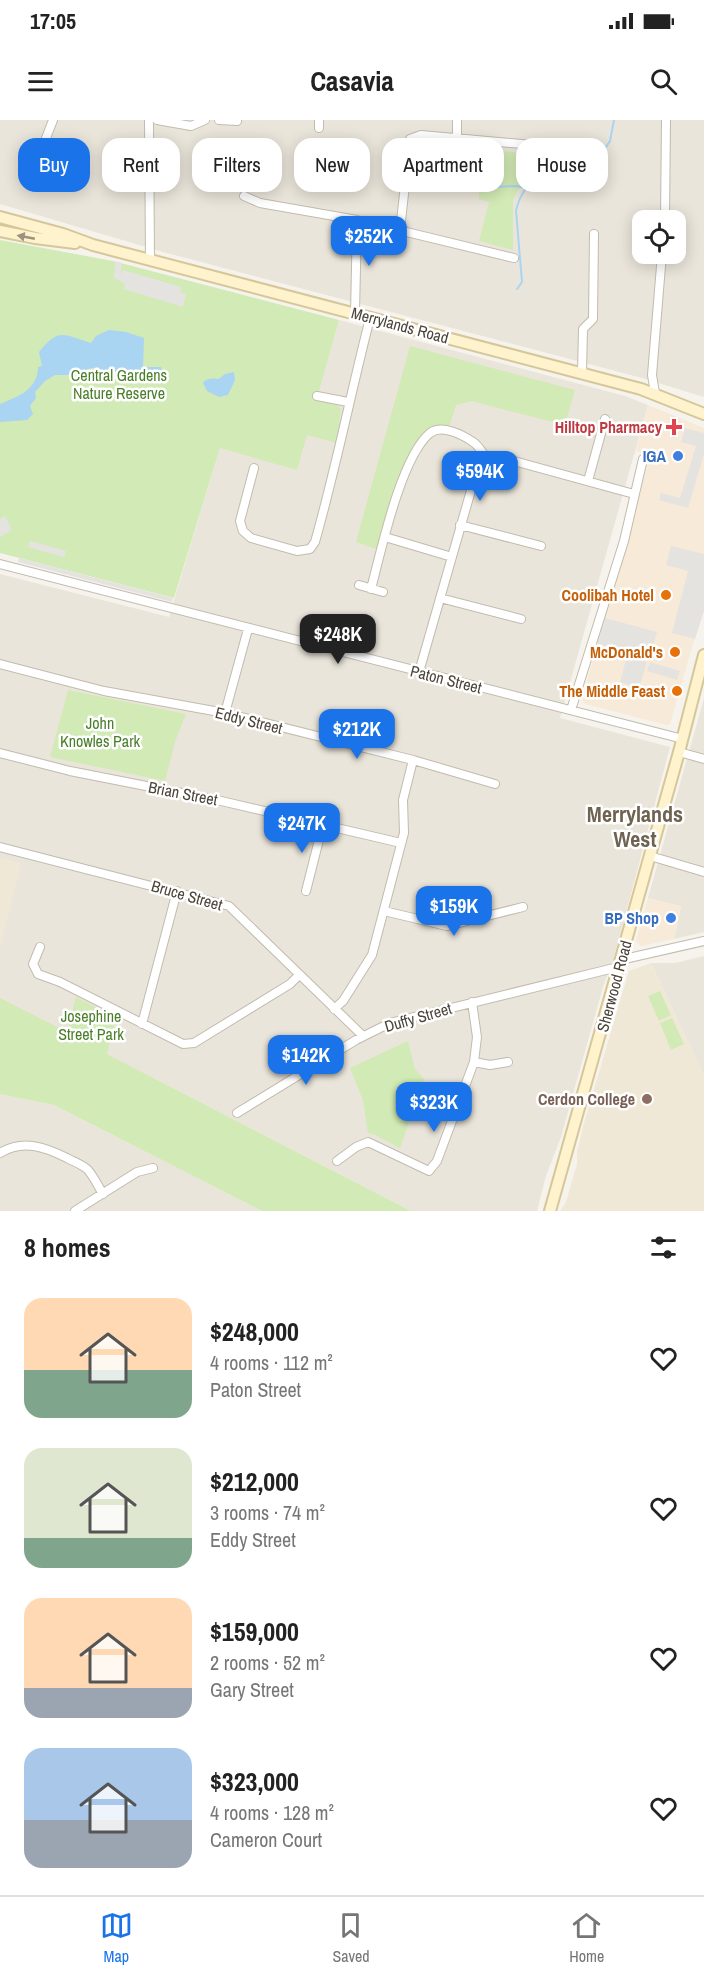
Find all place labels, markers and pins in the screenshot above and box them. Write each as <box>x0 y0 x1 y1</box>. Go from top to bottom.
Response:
pin: $252K <box>327 216 411 267</box>
place label: Hilltop Pharmacy <box>555 416 663 438</box>
marker: Hilltop Pharmacy <box>667 420 681 434</box>
place label: IGA <box>643 445 667 467</box>
marker: IGA <box>671 449 685 463</box>
pin: $594K <box>438 451 522 502</box>
place label: Coolibah Hotel <box>561 584 654 606</box>
marker: Coolibah Hotel <box>659 588 673 602</box>
pin: $248K <box>296 614 380 665</box>
place label: McDonald's <box>590 641 663 663</box>
marker: McDonald's <box>668 645 682 659</box>
place label: The Middle Feast <box>559 680 666 702</box>
marker: The Middle Feast <box>670 684 684 698</box>
pin: $212K <box>315 709 399 760</box>
pin: $247K <box>260 803 344 854</box>
pin: $159K <box>412 886 496 937</box>
place label: BP Shop <box>605 907 659 929</box>
marker: BP Shop <box>664 911 678 925</box>
pin: $142K <box>264 1035 348 1086</box>
pin: $323K <box>392 1082 476 1133</box>
place label: Cerdon College <box>538 1088 635 1110</box>
marker: Cerdon College <box>640 1092 654 1106</box>

